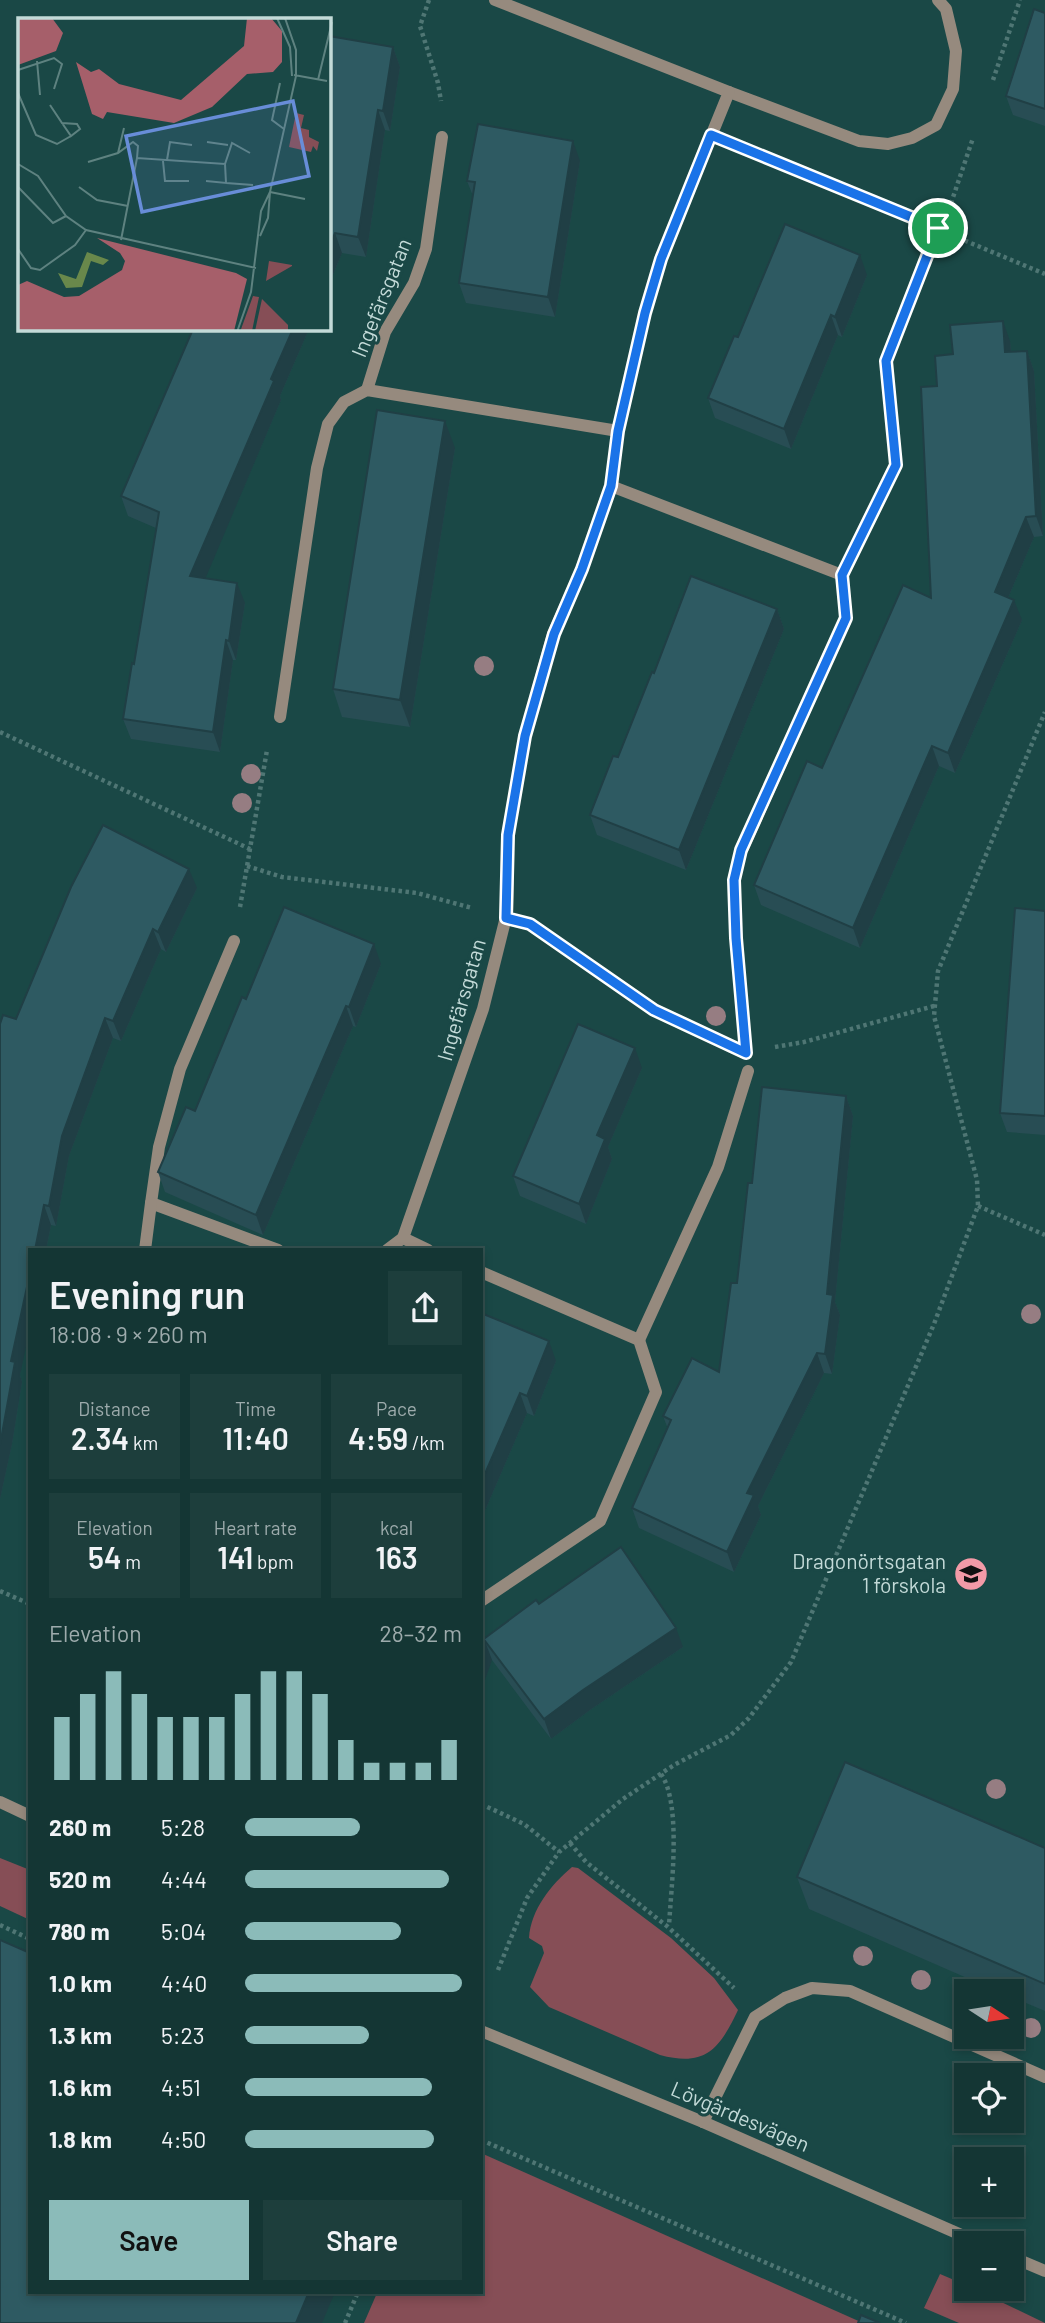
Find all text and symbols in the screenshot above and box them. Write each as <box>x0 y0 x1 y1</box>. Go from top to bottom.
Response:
inset map <box>18 18 331 331</box>
pin <box>908 198 968 258</box>
icon: arrive <box>919 209 957 247</box>
street label: Ingefärsgatan <box>345 234 416 361</box>
street label: Ingefärsgatan <box>431 936 490 1064</box>
text: Evening run <box>49 1271 245 1317</box>
button: share <box>388 1271 462 1345</box>
text: 18:08 · 9 × 260 m <box>49 1320 208 1348</box>
text: Distance <box>78 1397 151 1420</box>
text: Time <box>235 1397 276 1420</box>
text: Pace <box>376 1397 417 1420</box>
text: 2.34 <box>71 1420 129 1456</box>
text: 11:40 <box>222 1420 289 1456</box>
text: 4:59 <box>348 1420 408 1456</box>
text: km <box>129 1431 158 1454</box>
text: /km <box>408 1431 445 1454</box>
text: Elevation <box>76 1516 153 1539</box>
text: Heart rate <box>214 1516 297 1539</box>
text: kcal <box>380 1516 413 1539</box>
text: 54 <box>88 1539 121 1575</box>
text: 141 <box>217 1539 253 1575</box>
text: 163 <box>375 1539 418 1575</box>
place label: Dragonörtsgatan 1 förskola <box>792 1548 946 1597</box>
text: m <box>121 1550 141 1573</box>
text: bpm <box>253 1550 294 1573</box>
school or university icon: Dragonörtsgatan 1 förskola <box>952 1555 990 1593</box>
text: Elevation <box>49 1619 142 1647</box>
text: 28–32 m <box>380 1619 462 1647</box>
text: 260 m <box>49 1813 111 1841</box>
text: 5:28 <box>161 1813 205 1841</box>
text: 520 m <box>49 1865 111 1893</box>
text: 4:44 <box>161 1865 207 1893</box>
text: 780 m <box>49 1917 110 1945</box>
text: 5:04 <box>161 1917 206 1945</box>
text: 1.0 km <box>49 1969 112 1997</box>
text: 4:40 <box>161 1969 207 1997</box>
north arrow <box>954 1979 1024 2049</box>
map controls <box>954 1979 1024 2301</box>
text: 1.3 km <box>49 2021 112 2049</box>
text: 5:23 <box>161 2021 205 2049</box>
button: locate <box>954 2063 1024 2133</box>
text: 1.6 km <box>49 2073 112 2101</box>
text: 4:51 <box>161 2073 201 2101</box>
street label: Lövgärdesvägen <box>668 2075 814 2156</box>
text: 1.8 km <box>49 2125 112 2153</box>
text: 4:50 <box>161 2125 206 2153</box>
button: + <box>954 2147 1024 2217</box>
button: Save <box>49 2200 249 2280</box>
button: Share <box>263 2200 462 2280</box>
button: − <box>954 2231 1024 2301</box>

